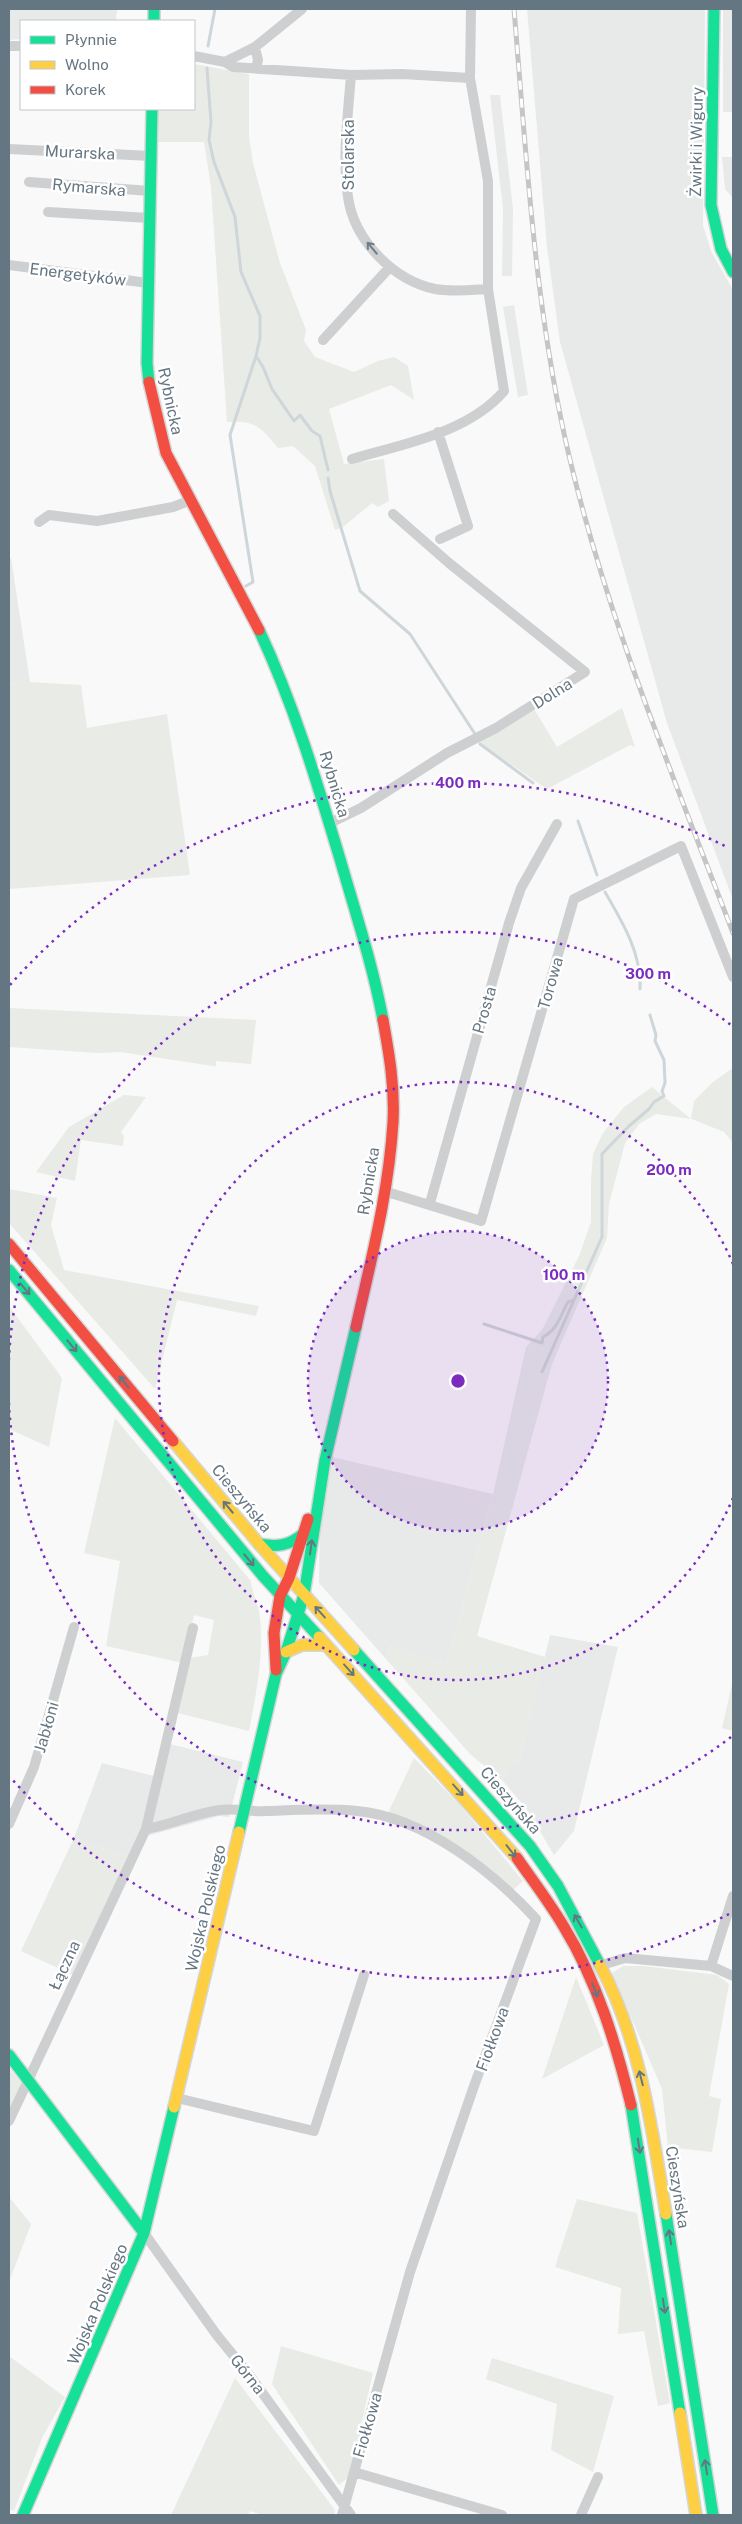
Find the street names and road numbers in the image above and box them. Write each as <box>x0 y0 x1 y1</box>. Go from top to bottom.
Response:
street label: Żwirki i Wigury <box>685 86 707 197</box>
street label: Stolarska <box>339 120 358 191</box>
street label: Murarska <box>44 141 116 164</box>
street label: Rymarska <box>51 175 127 200</box>
street label: Energetyków <box>29 259 128 290</box>
street label: Rybnicka <box>154 366 187 436</box>
street label: Dolna <box>529 674 576 713</box>
street label: Rybnicka <box>315 749 354 820</box>
street label: Torowa <box>534 955 567 1012</box>
street label: Prosta <box>469 984 500 1036</box>
street label: Rybnicka <box>354 1146 383 1216</box>
street label: Cieszyńska <box>208 1460 276 1536</box>
street label: Jabłoni <box>30 1699 63 1755</box>
street label: Cieszyńska <box>476 1763 545 1838</box>
street label: Wojska Polskiego <box>182 1843 229 1974</box>
street label: Łączna <box>45 1938 84 1993</box>
street label: Fiołkowa <box>472 2005 513 2074</box>
street label: Cieszyńska <box>662 2145 693 2230</box>
street label: Wojska Polskiego <box>63 2241 132 2368</box>
street label: Górna <box>226 2351 269 2398</box>
street label: Fiołkowa <box>349 2390 386 2460</box>

